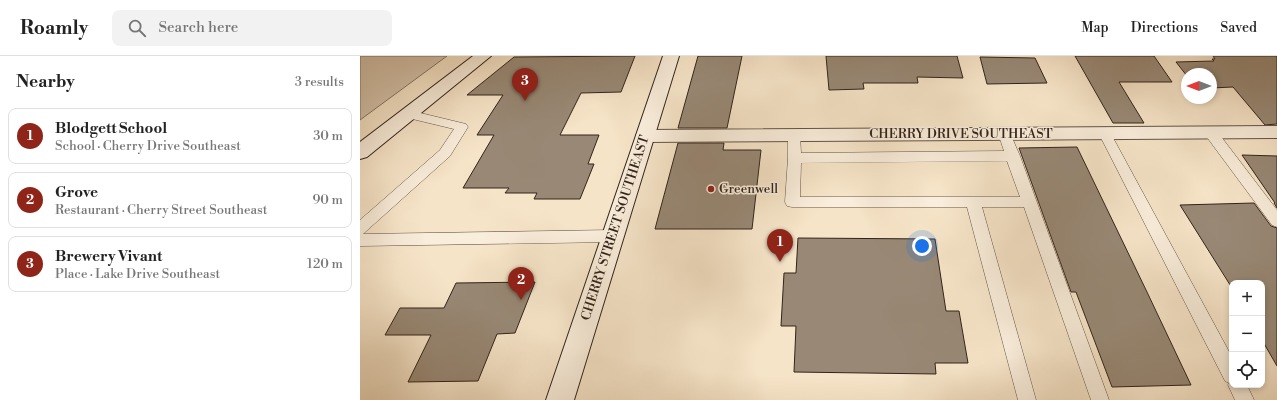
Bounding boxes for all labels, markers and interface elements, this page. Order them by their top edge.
search box [112,10,392,46]
text: Roamly [20,16,88,40]
icon: search [126,17,148,39]
text: Search here [158,18,238,37]
text: Map [1081,19,1109,37]
text: Directions [1131,19,1198,37]
text: Saved [1220,19,1257,37]
pin: 3 [512,68,538,101]
north arrow [1181,68,1217,104]
text: Nearby [16,71,75,93]
text: 3 results [295,74,344,90]
text: Blodgett School [55,119,167,138]
street label: CHERRY DRIVE SOUTHEAST [869,126,1053,142]
text: 1 [27,128,33,144]
text: 30 m [313,128,343,144]
street label: CHERRY STREET SOUTHEAST [577,133,653,323]
text: School · Cherry Drive Southeast [55,138,241,154]
place label: Greenwell [719,181,778,197]
text: Grove [55,183,98,202]
marker: Greenwell [706,184,716,194]
text: 2 [26,192,34,208]
text: 90 m [312,192,343,208]
text: Restaurant · Cherry Street Southeast [55,202,267,218]
pin: 1 [767,229,793,262]
your location [912,236,932,256]
text: Brewery Vivant [55,247,162,266]
text: 3 [26,256,34,272]
text: 120 m [307,256,343,272]
text: Place · Lake Drive Southeast [55,266,220,282]
pin: 2 [508,267,534,300]
map controls [1229,280,1265,388]
button: + [1229,280,1265,316]
button: − [1229,316,1265,352]
button: locate [1229,352,1265,388]

